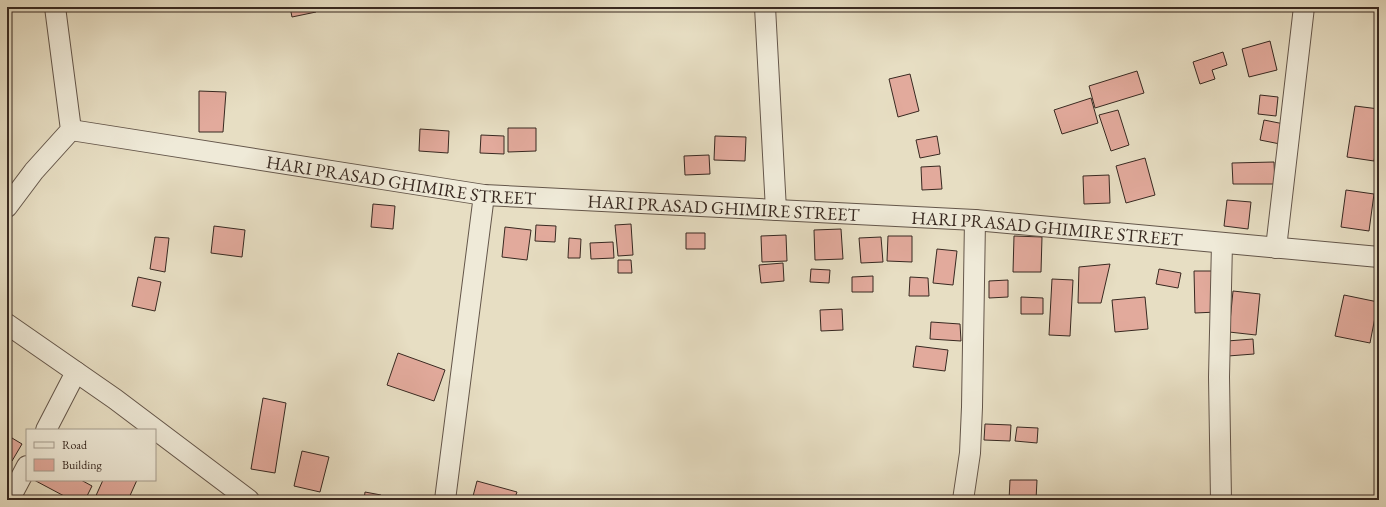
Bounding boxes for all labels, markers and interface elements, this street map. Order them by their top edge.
street label: HARI PRASAD GHIMIRE STREET [265,149,537,209]
street label: HARI PRASAD GHIMIRE STREET [587,189,861,226]
street label: HARI PRASAD GHIMIRE STREET [911,205,1184,251]
legend [26,429,156,481]
text: Road [62,437,88,453]
text: Building [62,457,103,473]

